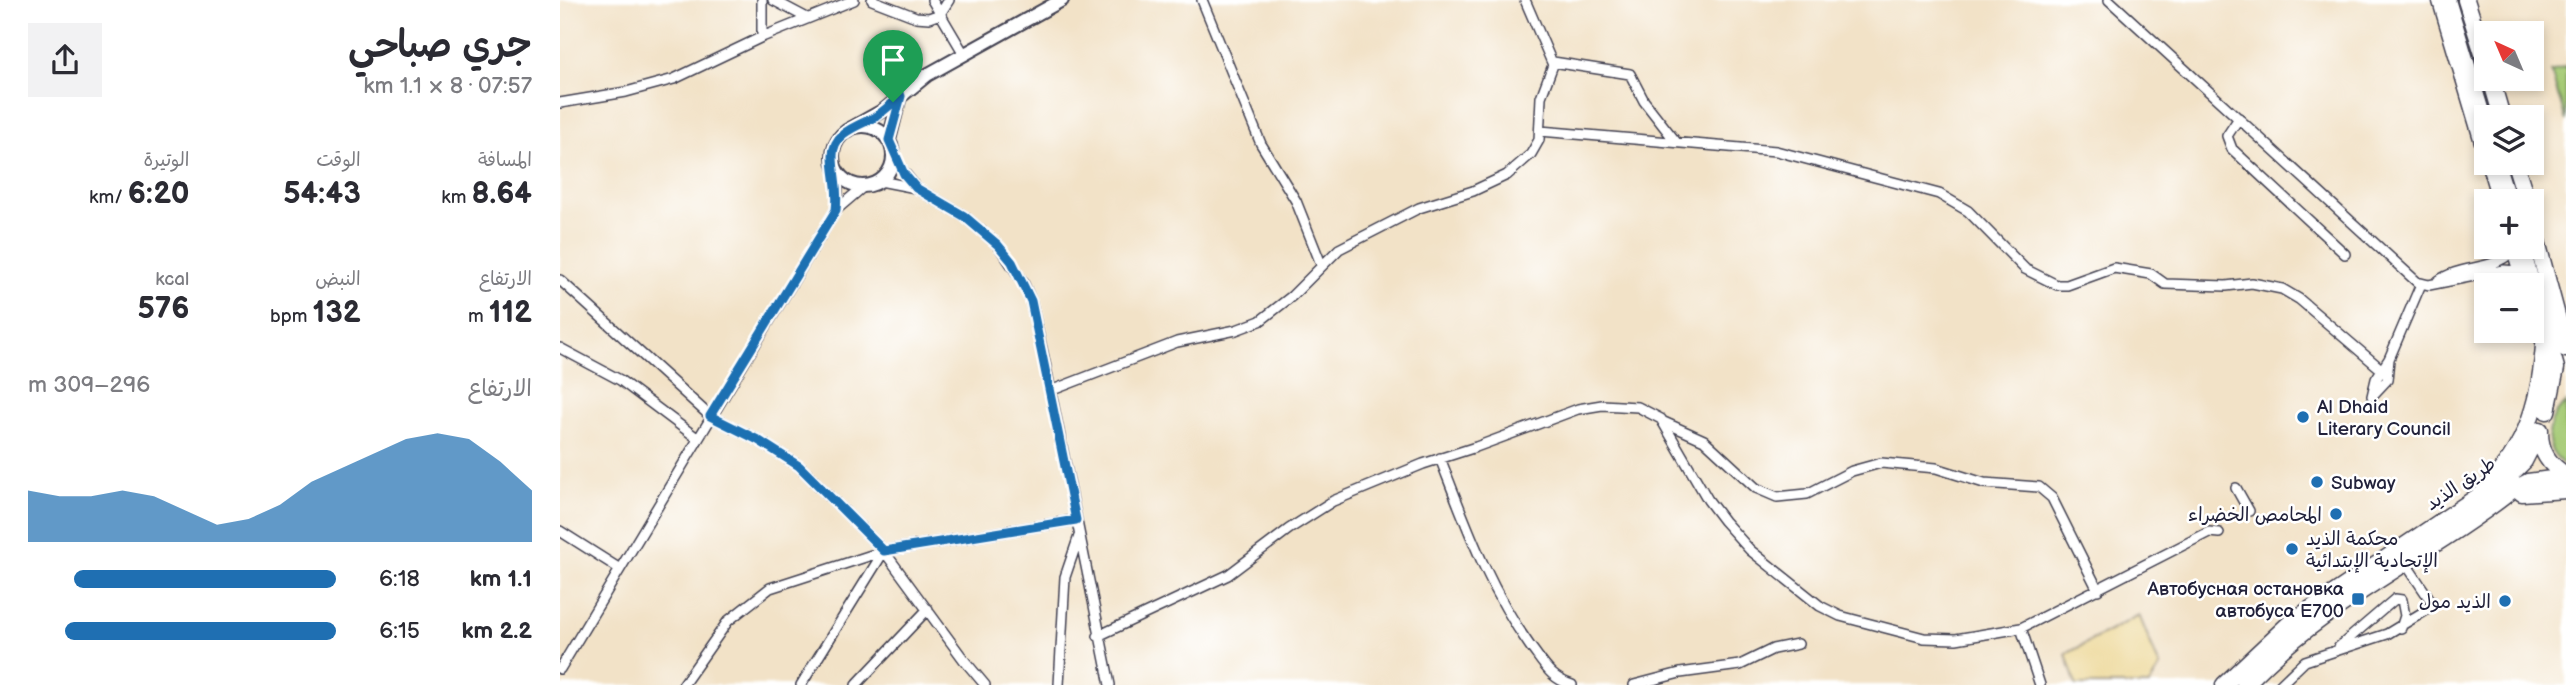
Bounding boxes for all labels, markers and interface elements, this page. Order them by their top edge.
north arrow [2474,21,2544,91]
map controls [2474,21,2544,343]
button: share [28,23,102,97]
text: جري صباحي [348,23,532,68]
pin [863,30,923,102]
icon: arrive [874,41,912,79]
text: 07:57 · 8 × 1.1 km [363,72,532,100]
button: layers [2474,105,2544,175]
text: الوتيرة [143,149,189,172]
text: الوقت [316,149,361,172]
text: المسافة [478,149,532,172]
text: 6:20 [128,176,189,212]
text: 54:43 [283,176,361,212]
text: 8.64 [472,176,532,212]
text: /km [89,186,128,209]
text: km [441,186,472,209]
button: + [2474,189,2544,259]
text: kcal [155,268,189,291]
text: النبض [315,268,361,291]
text: الارتفاع [479,268,532,291]
button: − [2474,273,2544,343]
text: 576 [138,291,189,327]
text: 132 [313,295,361,331]
text: 112 [489,295,532,331]
text: bpm [270,305,313,328]
text: m [468,305,489,328]
text: 296–309 m [28,371,150,399]
text: الارتفاع [468,375,532,403]
place label: Al Dhaid Literary Council [2317,396,2451,441]
marker: Al Dhaid Literary Council [2295,409,2311,425]
street label: طريق الذيد [2421,452,2500,516]
place label: Subway [2331,472,2396,495]
marker: Subway [2309,474,2325,490]
place label: المحامص الخضراء [2188,504,2322,527]
marker: المحامص الخضراء [2328,506,2344,522]
place label: محكمة الذيد الإتحادية الإبتدائية [2306,528,2438,573]
marker: محكمة الذيد الإتحادية الإبتدائية [2284,541,2300,557]
text: 6:18 [379,565,420,593]
text: 1.1 km [470,565,532,593]
place label: Автобусная остановка автобуса Е700 [2146,578,2344,623]
marker: Автобусная остановка автобуса Е700 [2350,591,2366,607]
place label: الذيد مول [2419,591,2491,614]
marker: الذيد مول [2497,593,2513,609]
text: 6:15 [379,617,420,645]
text: 2.2 km [461,617,532,645]

